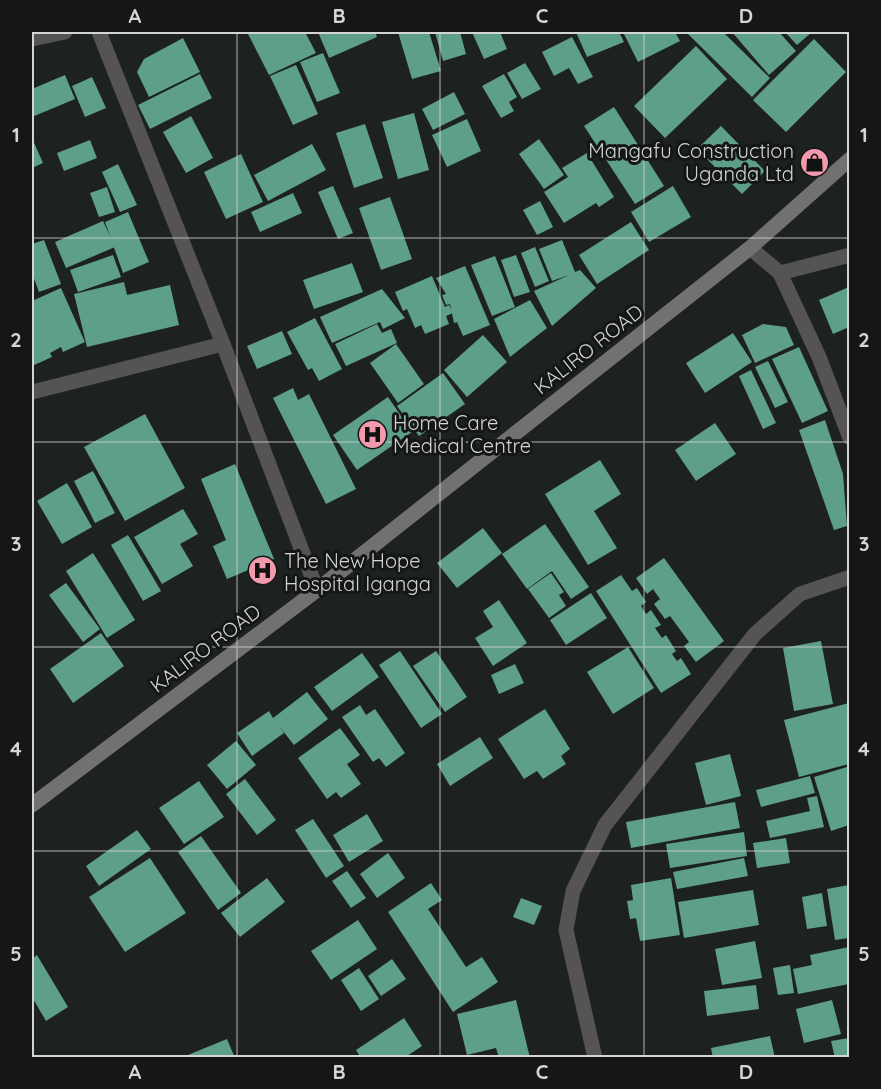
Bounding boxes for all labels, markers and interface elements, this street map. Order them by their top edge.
text: A [129,3,142,28]
text: B [332,3,346,28]
text: C [536,3,549,28]
text: D [739,3,753,28]
text: 1 [12,122,20,147]
text: 1 [860,122,868,147]
place label: Mangafu Construction Uganda Ltd [588,138,794,186]
shop icon: Mangafu Construction Uganda Ltd [799,146,831,178]
street label: KALIRO ROAD [528,299,648,399]
text: 2 [10,327,22,352]
text: 2 [858,327,870,352]
place label: Home Care Medical Centre [393,410,531,458]
hospital icon: Home Care Medical Centre [356,418,388,450]
text: 3 [11,531,21,556]
text: 3 [859,531,869,556]
place label: The New Hope Hospital Iganga [284,548,431,596]
hospital icon: The New Hope Hospital Iganga [247,555,279,587]
street label: KALIRO ROAD [145,598,265,698]
text: 4 [10,736,22,761]
text: 4 [858,736,870,761]
text: 5 [10,941,22,966]
text: 5 [858,941,870,966]
text: A [129,1059,142,1084]
text: B [332,1059,346,1084]
text: C [536,1059,549,1084]
text: D [739,1059,753,1084]

